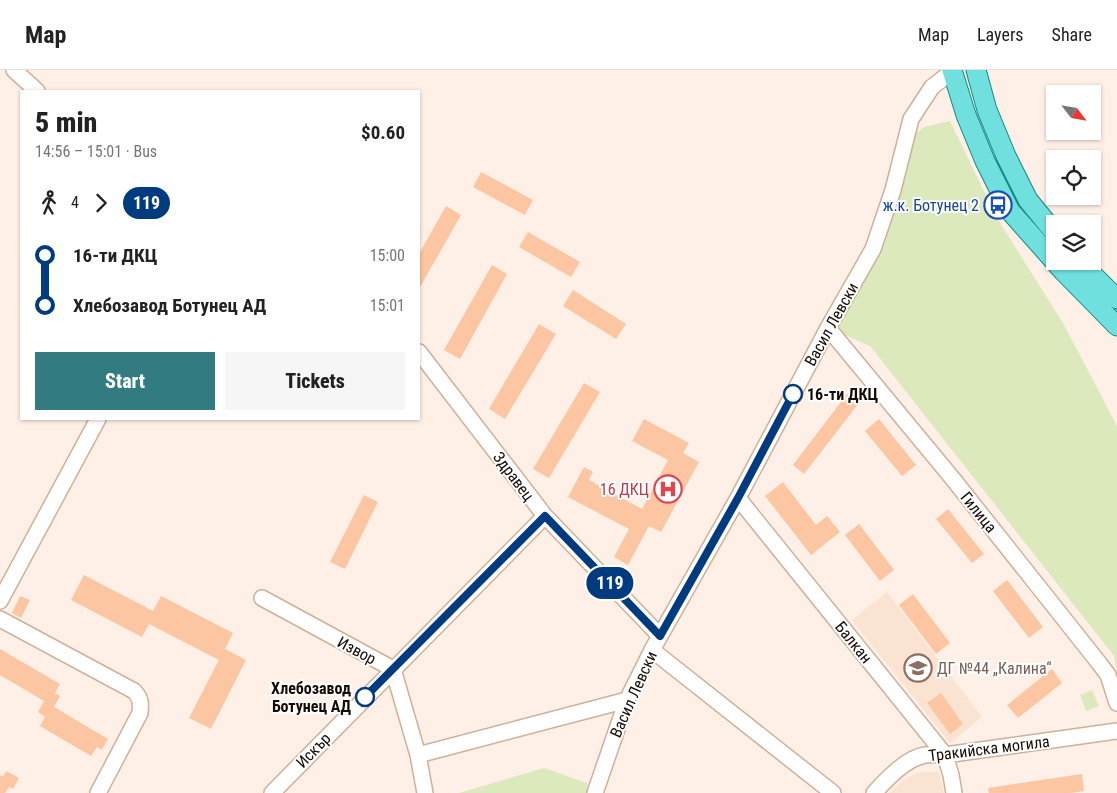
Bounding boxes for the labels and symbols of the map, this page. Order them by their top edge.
north arrow [1046,85,1101,140]
bus stop icon: ж.к. Ботунец 2 [983,190,1013,220]
place label: ж.к. Ботунец 2 [883,196,979,215]
street label: Васил Левски [801,279,862,369]
marker: 16-ти ДКЦ [783,384,803,404]
place label: 16-ти ДКЦ [807,385,878,404]
street label: Здравец [489,448,538,505]
hospital icon: 16 ДКЦ [653,474,683,504]
place label: 16 ДКЦ [600,480,649,499]
street label: Гилица [957,488,1001,536]
line badge: 119 [581,567,639,599]
street label: Балкан [831,618,876,667]
street label: Извор [334,632,379,669]
street label: Васил Левски [606,648,661,740]
school or university icon: ДГ №44 „Калина“ [903,653,933,683]
place label: ДГ №44 „Калина“ [937,659,1052,678]
place label: Хлебозавод Ботунец АД [271,679,352,716]
marker: Хлебозавод Ботунец АД [355,687,375,707]
street label: Искър [292,729,335,772]
street label: Тракийска могила [927,732,1051,765]

